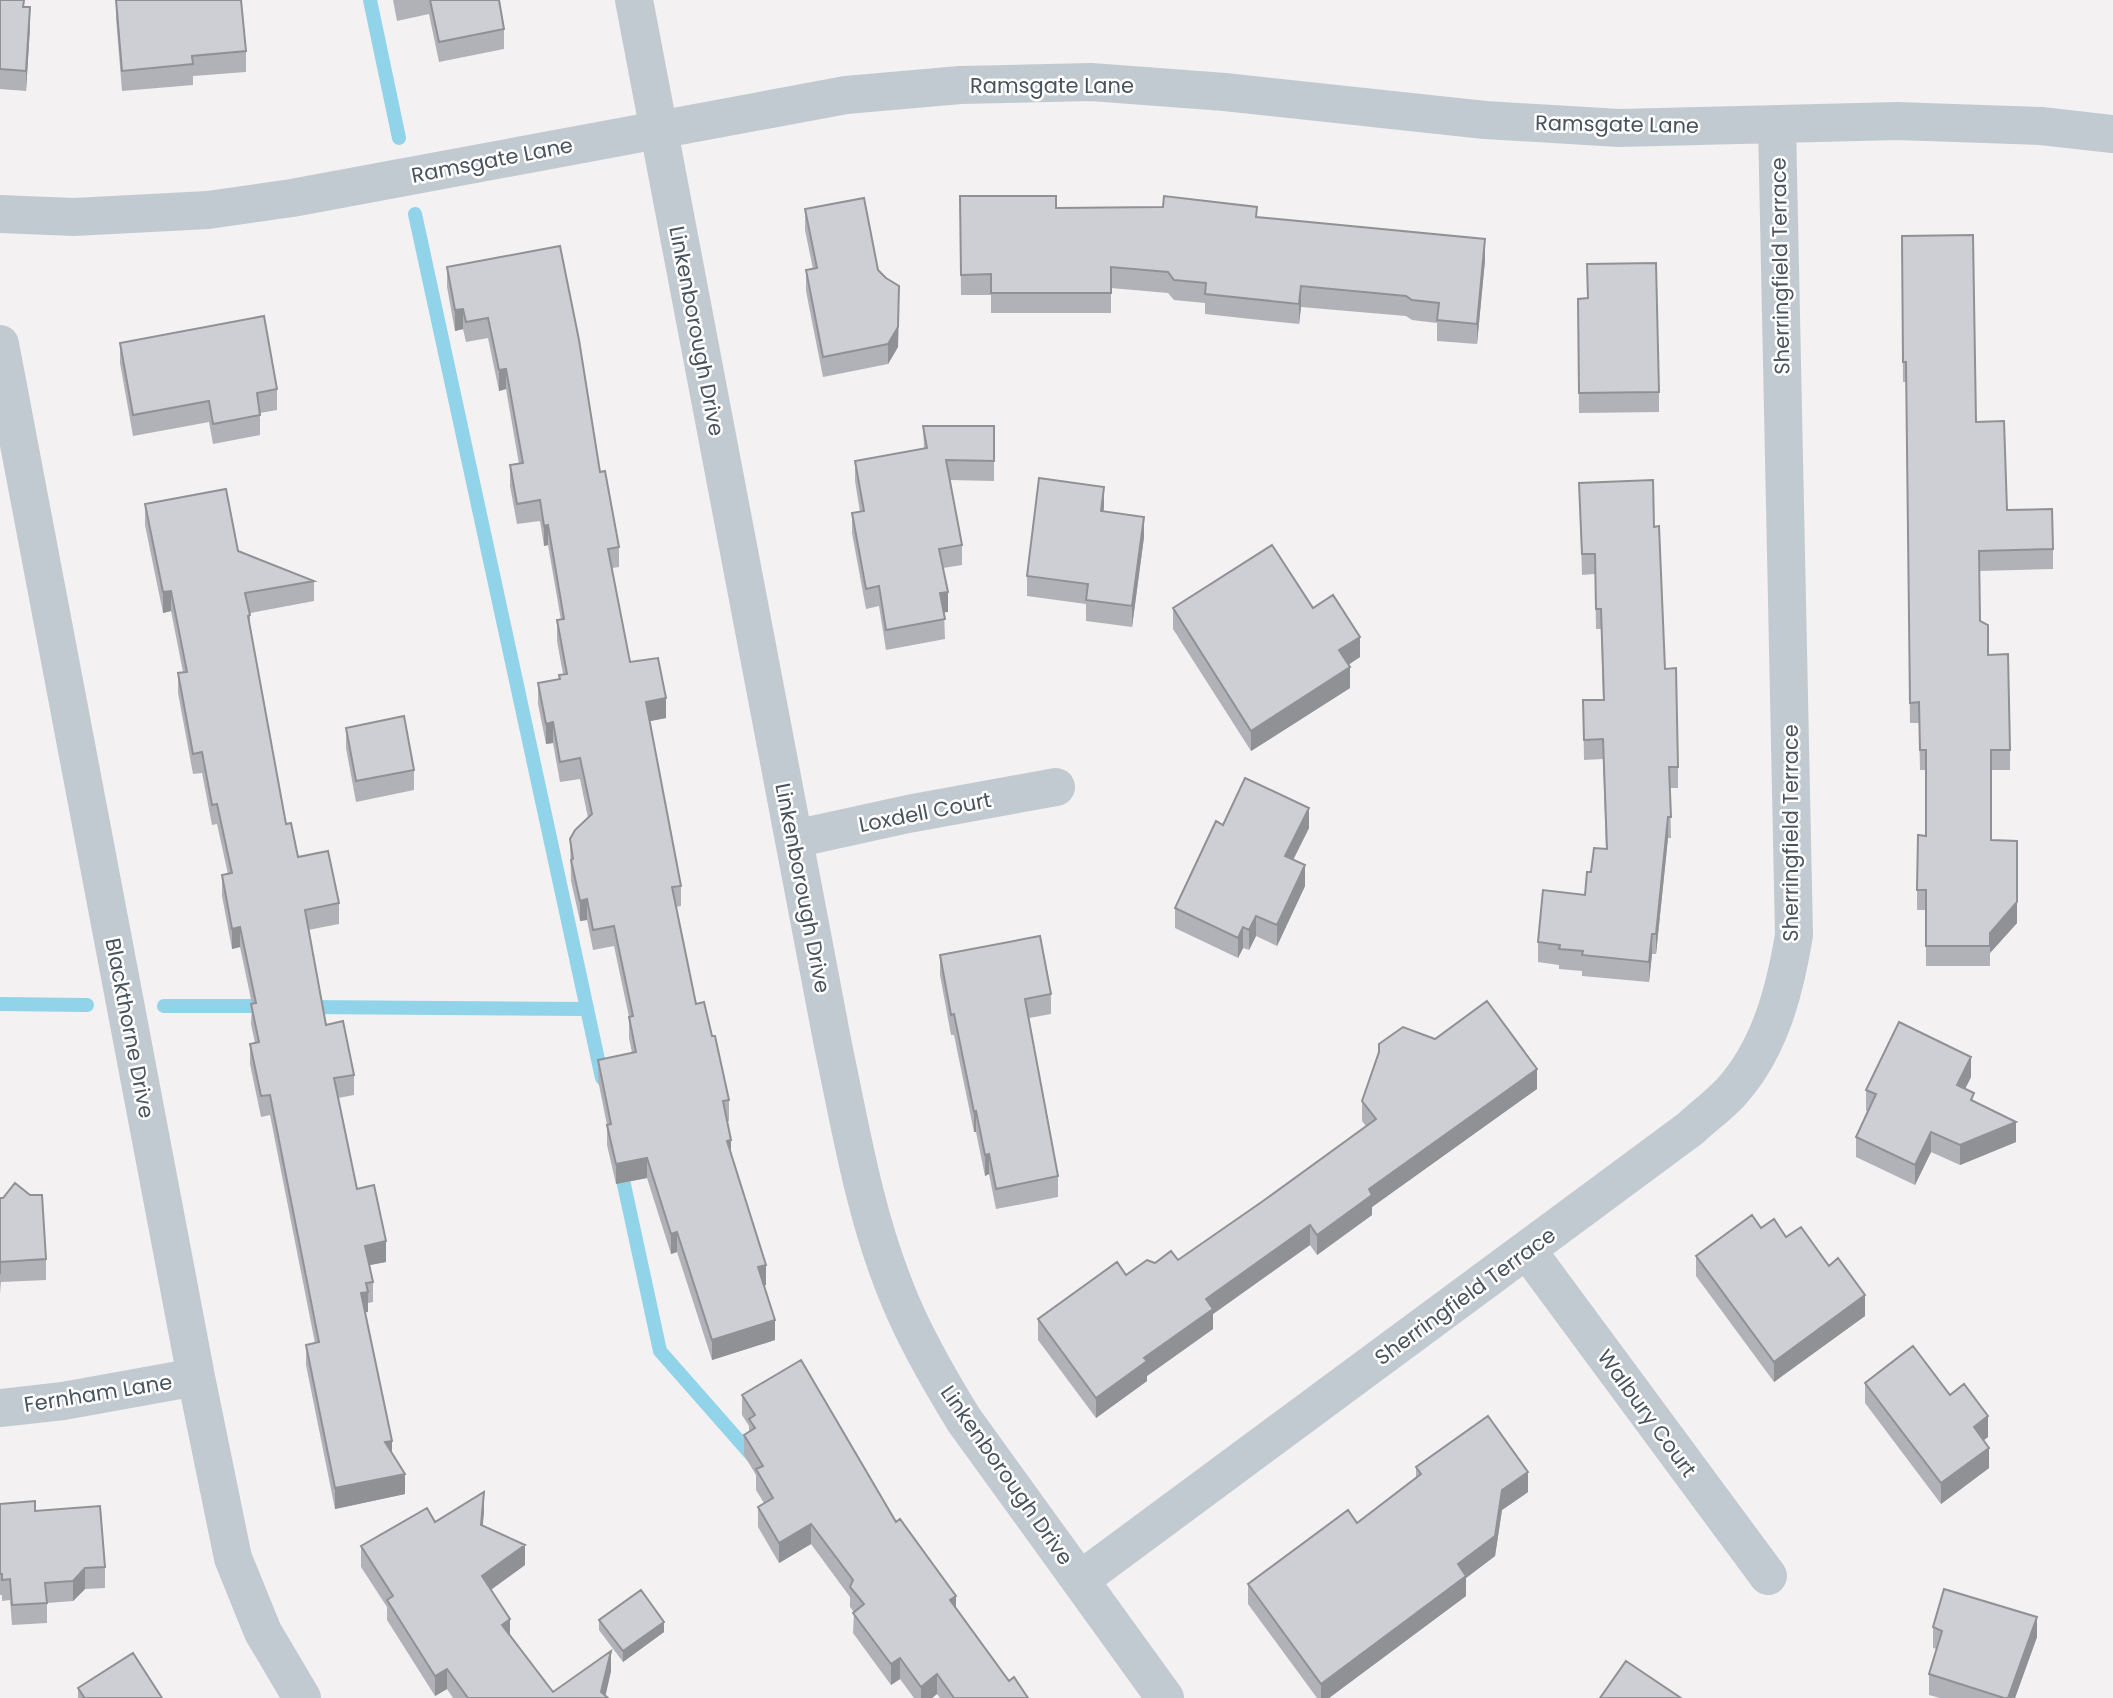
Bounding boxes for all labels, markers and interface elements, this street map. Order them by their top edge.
street label: Ramsgate Lane [970,71,1134,100]
street label: Ramsgate Lane [1535,108,1699,140]
street label: Ramsgate Lane [409,130,575,190]
street label: Sherringfield Terrace [1764,157,1796,375]
street label: Linkenborough Drive [662,224,732,438]
street label: Sherringfield Terrace [1776,724,1805,942]
street label: Linkenborough Drive [768,781,838,995]
street label: Loxdell Court [856,785,994,839]
street label: Blackthorne Drive [98,935,162,1121]
street label: Sherringfield Terrace [1369,1220,1561,1372]
street label: Walbury Court [1591,1343,1703,1483]
street label: Fernham Lane [22,1367,174,1419]
street label: Linkenborough Drive [934,1379,1080,1571]

